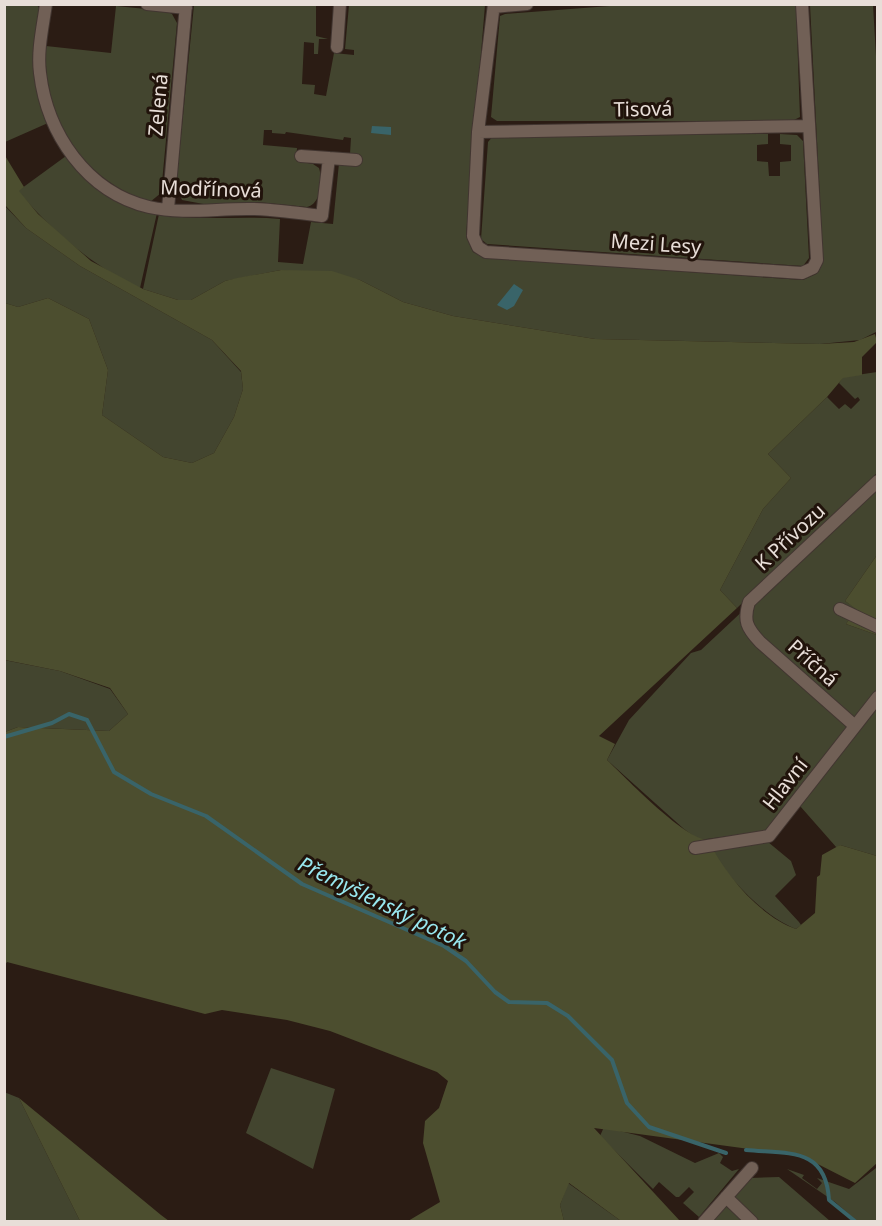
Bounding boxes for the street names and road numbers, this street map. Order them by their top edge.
street label: Zelená [141,73,174,137]
street label: Tisová [613,94,673,123]
street label: Modřínová [160,173,262,204]
street label: Mezi Lesy [610,227,703,260]
street label: K Přívozu [749,497,831,576]
street label: Příčná [782,633,844,692]
street label: Hlavní [756,752,814,815]

